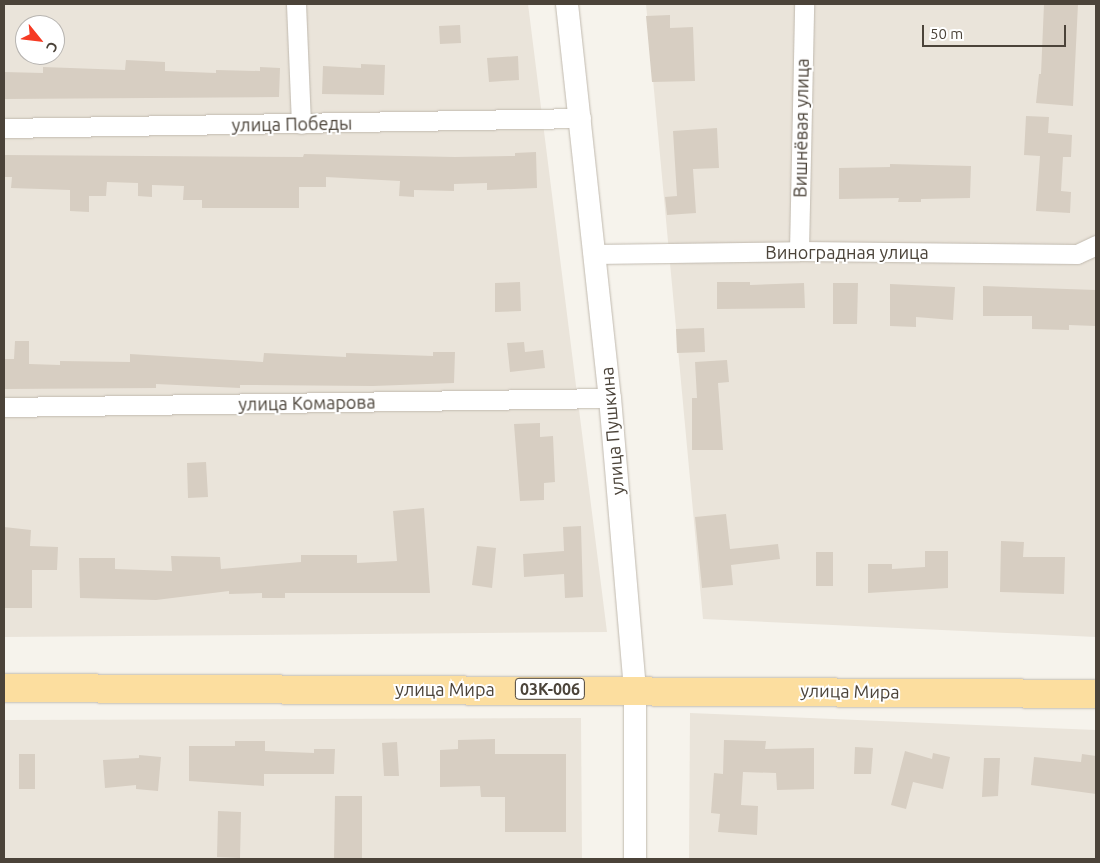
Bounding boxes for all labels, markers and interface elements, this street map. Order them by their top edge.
north arrow [15,15,65,65]
scale bar [925,15,1069,47]
text: 50 m [930,25,963,42]
text: С [43,39,61,55]
street label: Вишнёвая улица [789,58,813,198]
street label: улица Победы [231,112,353,136]
street label: Виноградная улица [765,241,929,263]
street label: улица Пушкина [596,366,628,496]
street label: улица Комарова [238,391,376,415]
road number: 03К-006 [514,676,586,702]
street label: улица Мира [395,678,495,700]
street label: улица Мира [800,679,900,703]

